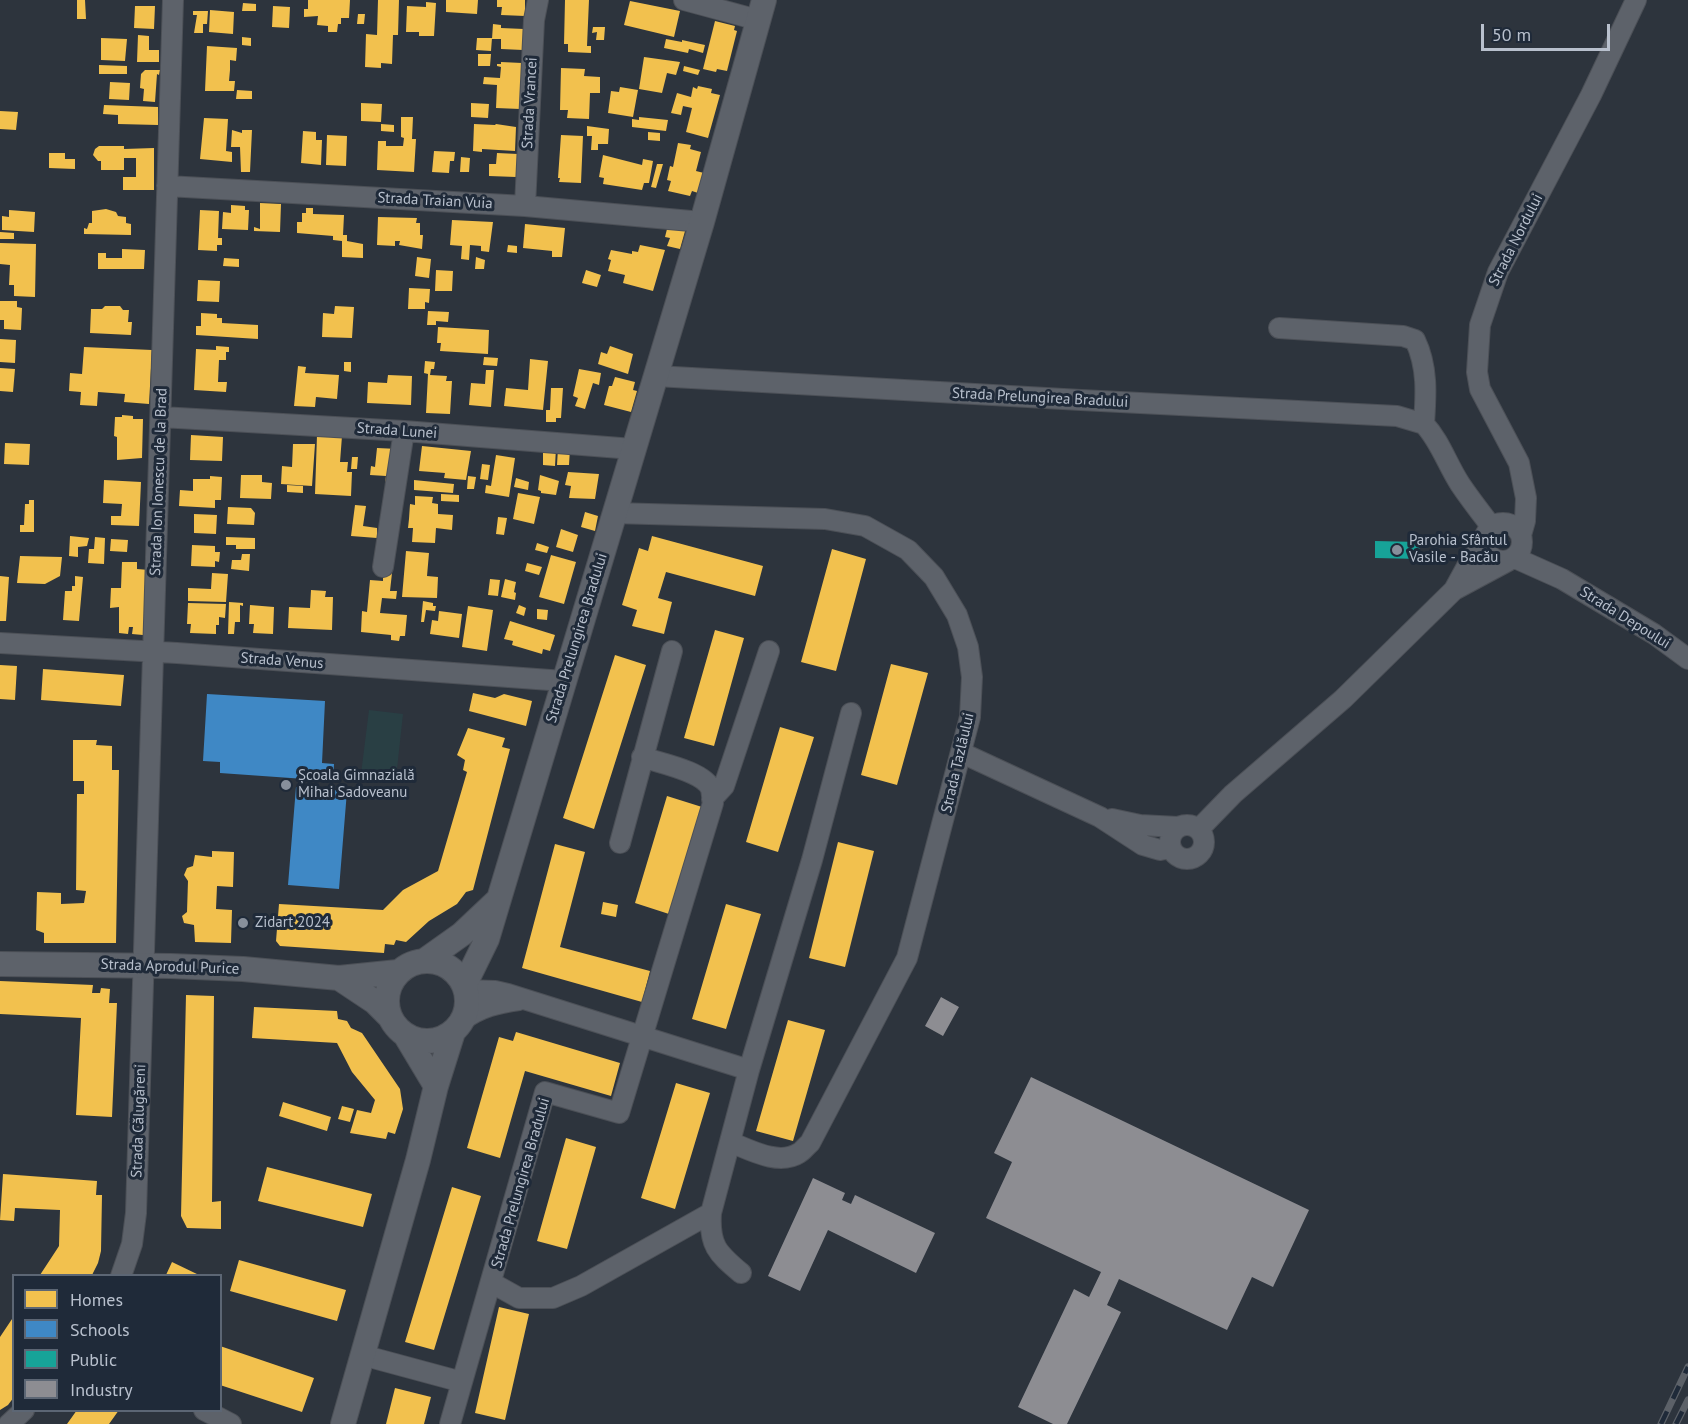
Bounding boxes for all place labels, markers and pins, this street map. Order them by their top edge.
place label: Parohia Sfântul Vasile - Bacău [1409,532,1507,567]
marker: Parohia Sfântul Vasile - Bacău [1390,543,1404,557]
place label: Școala Gimnazială Mihai Sadoveanu [298,767,415,802]
marker: Școala Gimnazială Mihai Sadoveanu [279,778,293,792]
place label: Zidart 2024 [255,914,330,932]
marker: Zidart 2024 [236,916,250,930]

